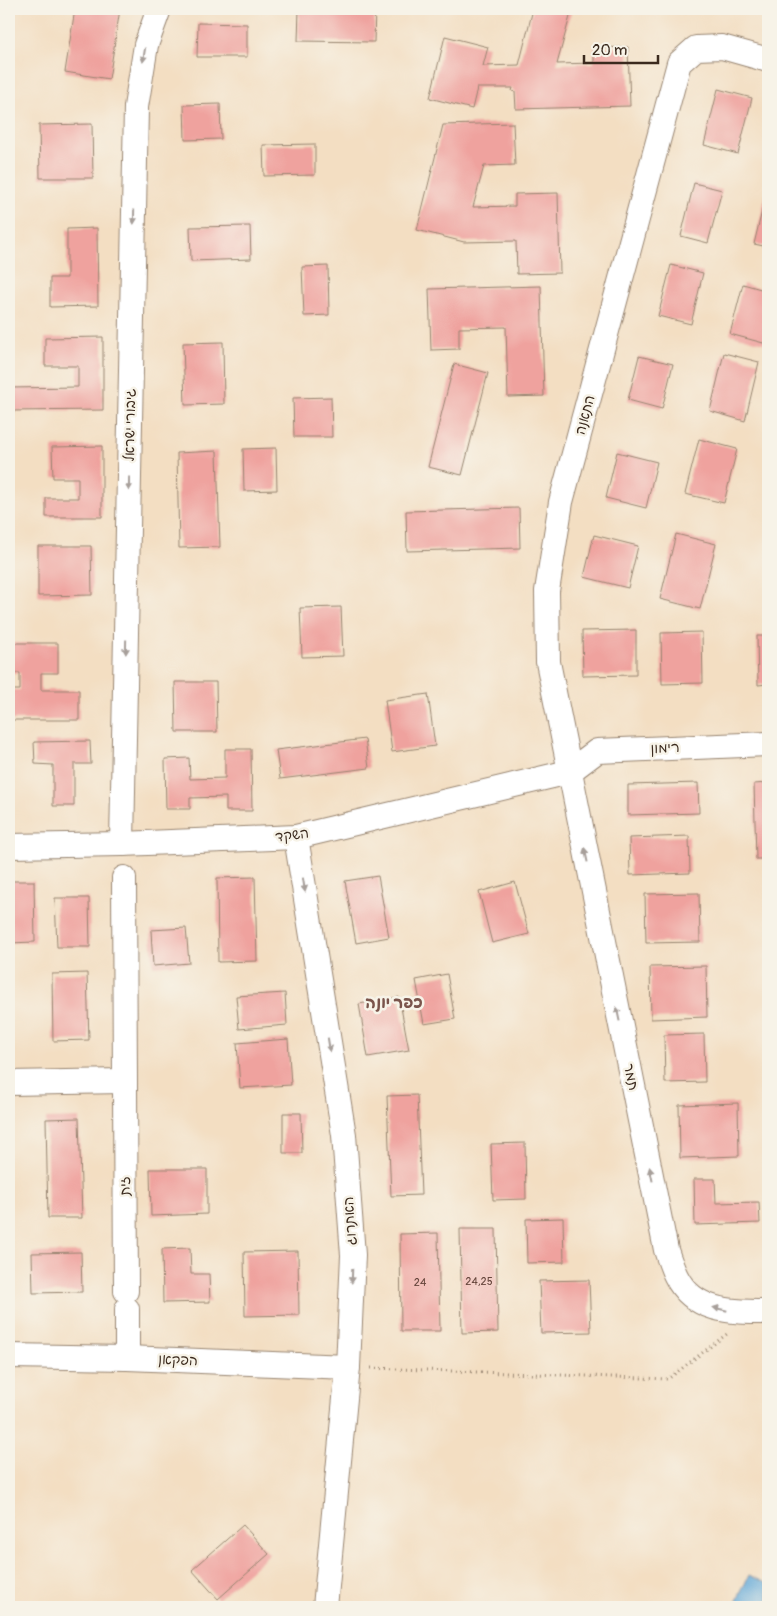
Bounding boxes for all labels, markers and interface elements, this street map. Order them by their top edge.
scale bar [584,32,658,64]
text: 20 m [592,41,627,60]
one-way arrow [140,47,148,63]
one-way arrow [129,209,137,225]
street label: גיבורי ישראל [121,388,139,462]
street label: התאנה [572,393,598,437]
one-way arrow [124,477,132,493]
one-way arrow [121,639,129,655]
street label: רימון [650,739,680,757]
street label: השקד [274,825,310,845]
one-way arrow [582,848,590,863]
one-way arrow [300,877,308,893]
district label: כפר יונה [365,993,423,1013]
one-way arrow [614,1006,622,1022]
one-way arrow [326,1038,334,1054]
street label: תמר [620,1062,642,1092]
one-way arrow [646,1165,654,1181]
street label: זית [116,1176,134,1197]
street label: האתרוג [340,1196,360,1246]
one-way arrow [347,1269,355,1285]
house number: 24,25 [465,1275,493,1288]
house number: 24 [414,1276,427,1289]
one-way arrow [712,1305,727,1313]
street label: הפקאן [158,1351,198,1369]

